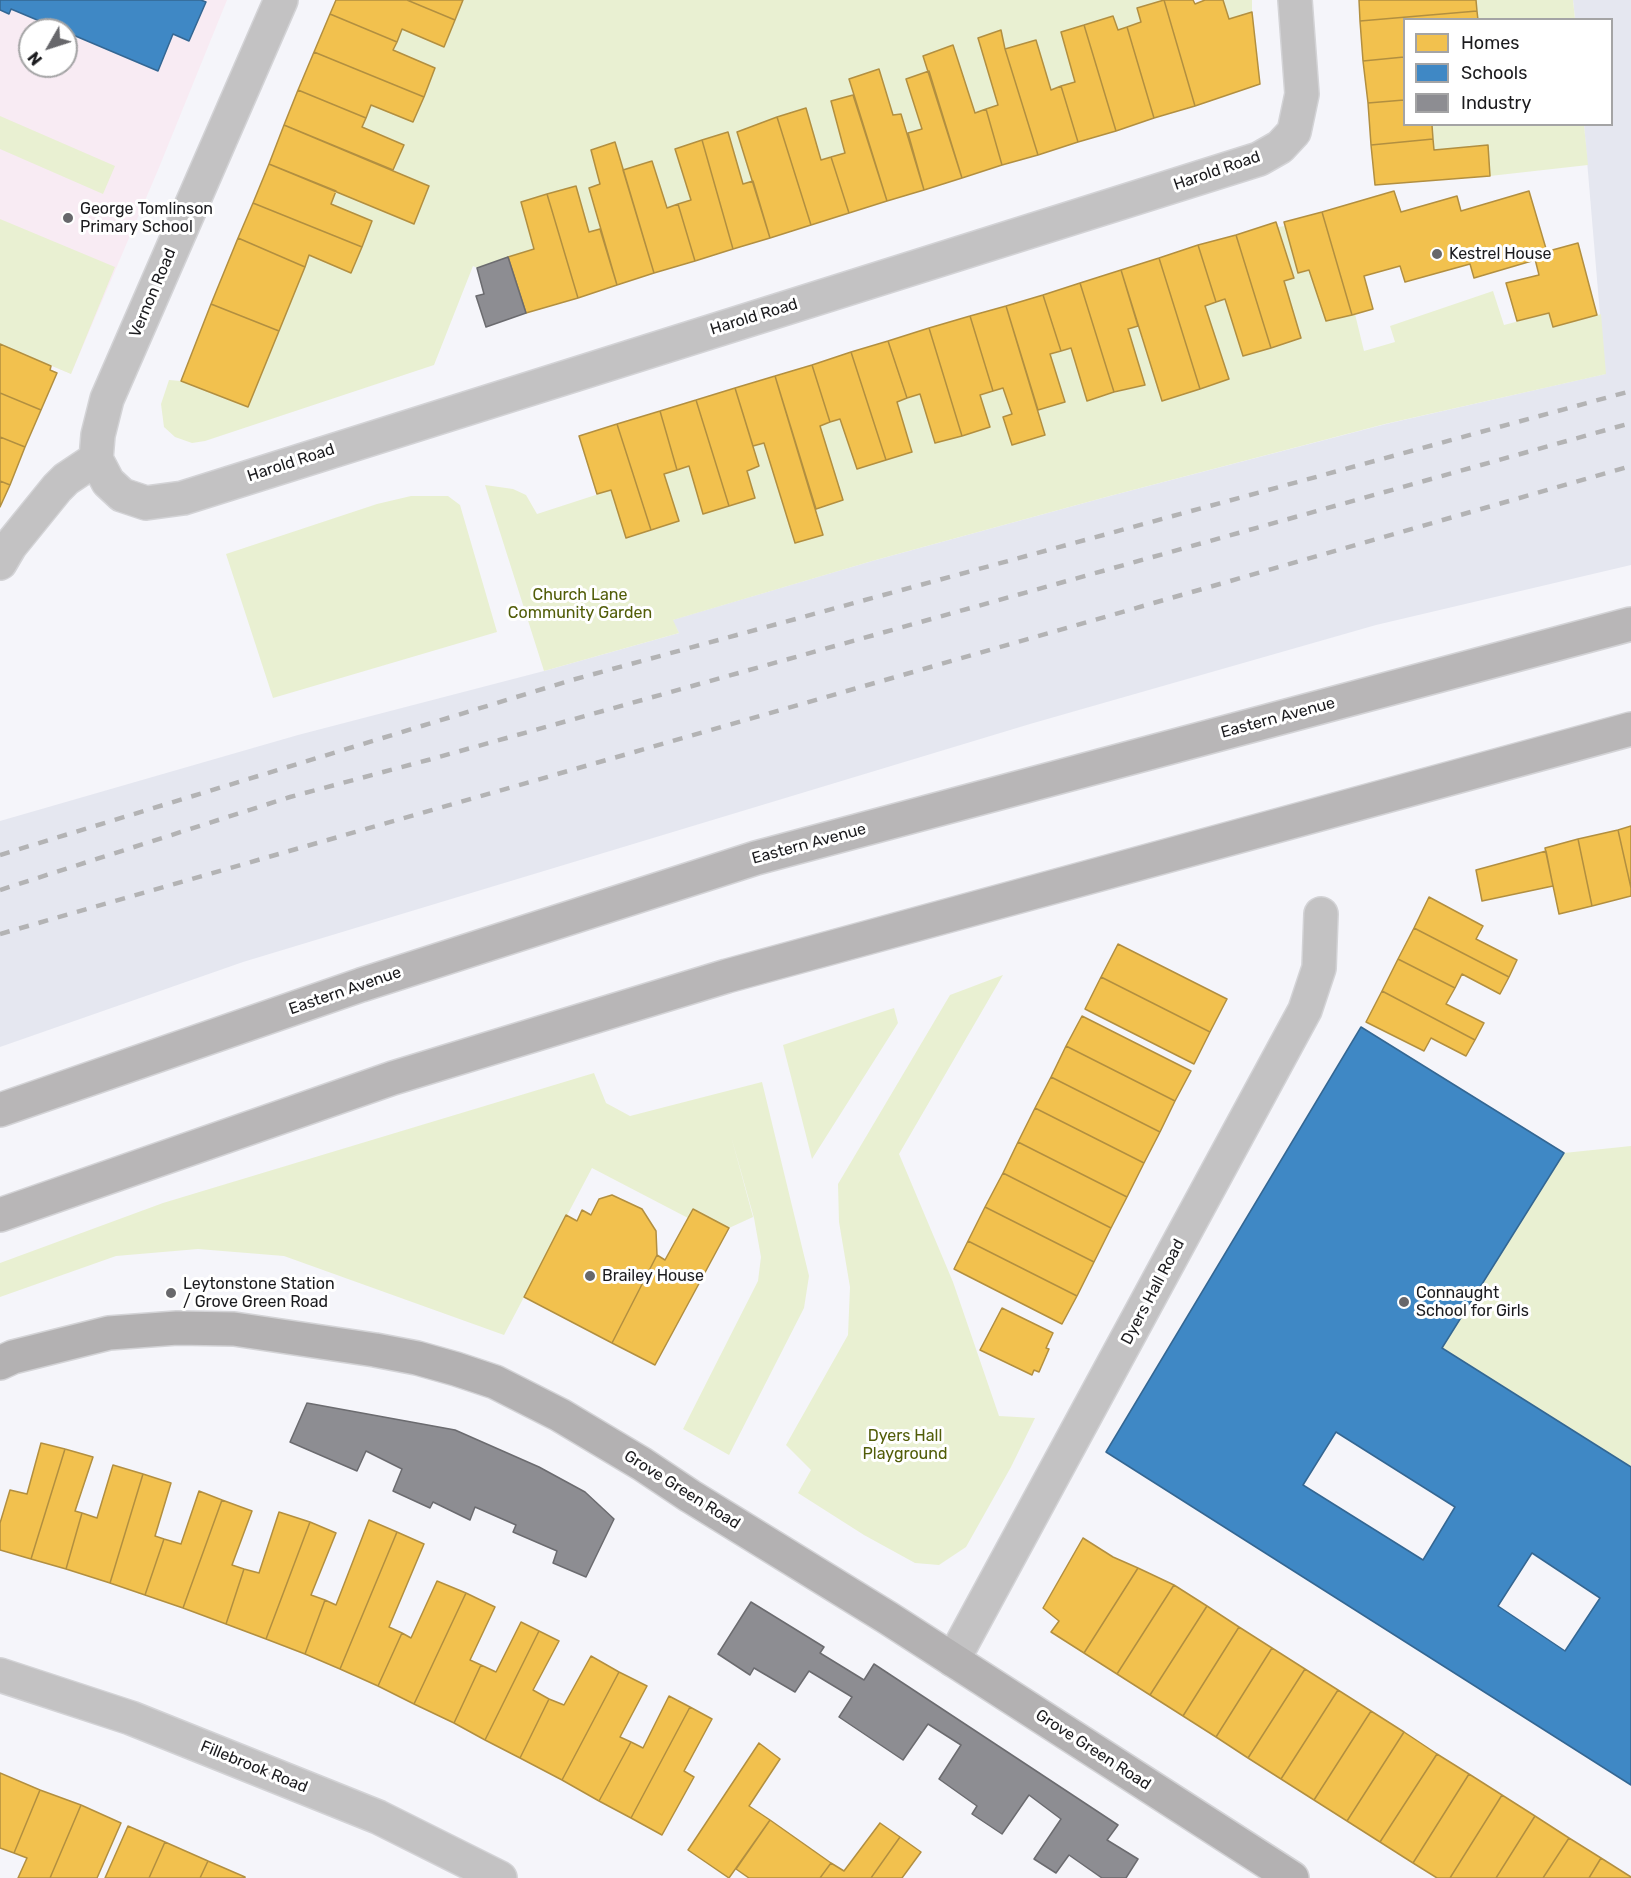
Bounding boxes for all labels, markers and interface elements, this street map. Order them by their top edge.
north arrow [18,18,78,78]
legend [1403,18,1613,126]
text: Homes [1461,32,1519,54]
text: N [24,48,46,69]
text: Schools [1461,62,1527,84]
text: Industry [1461,92,1531,114]
street label: Harold Road [1171,147,1263,195]
place label: George Tomlinson Primary School [80,199,213,237]
marker: George Tomlinson Primary School [61,211,75,225]
place label: Kestrel House [1449,244,1552,264]
street label: Vernon Road [126,245,180,341]
marker: Kestrel House [1430,247,1444,261]
street label: Harold Road [708,295,800,339]
street label: Harold Road [245,440,337,486]
park label: Church Lane Community Garden [508,585,652,623]
street label: Eastern Avenue [1219,694,1337,742]
street label: Eastern Avenue [750,820,868,868]
street label: Eastern Avenue [286,963,404,1019]
street label: Dyers Hall Road [1117,1236,1189,1348]
place label: Brailey House [602,1266,704,1286]
marker: Brailey House [583,1269,597,1283]
place label: Leytonstone Station / Grove Green Road [183,1274,335,1312]
place label: Connaught School for Girls [1416,1283,1529,1321]
marker: Leytonstone Station / Grove Green Road [164,1286,178,1300]
marker: Connaught School for Girls [1397,1295,1411,1309]
park label: Dyers Hall Playground [863,1426,947,1464]
street label: Grove Green Road [620,1447,744,1533]
street label: Grove Green Road [1032,1706,1154,1794]
street label: Fillebrook Road [198,1737,310,1797]

